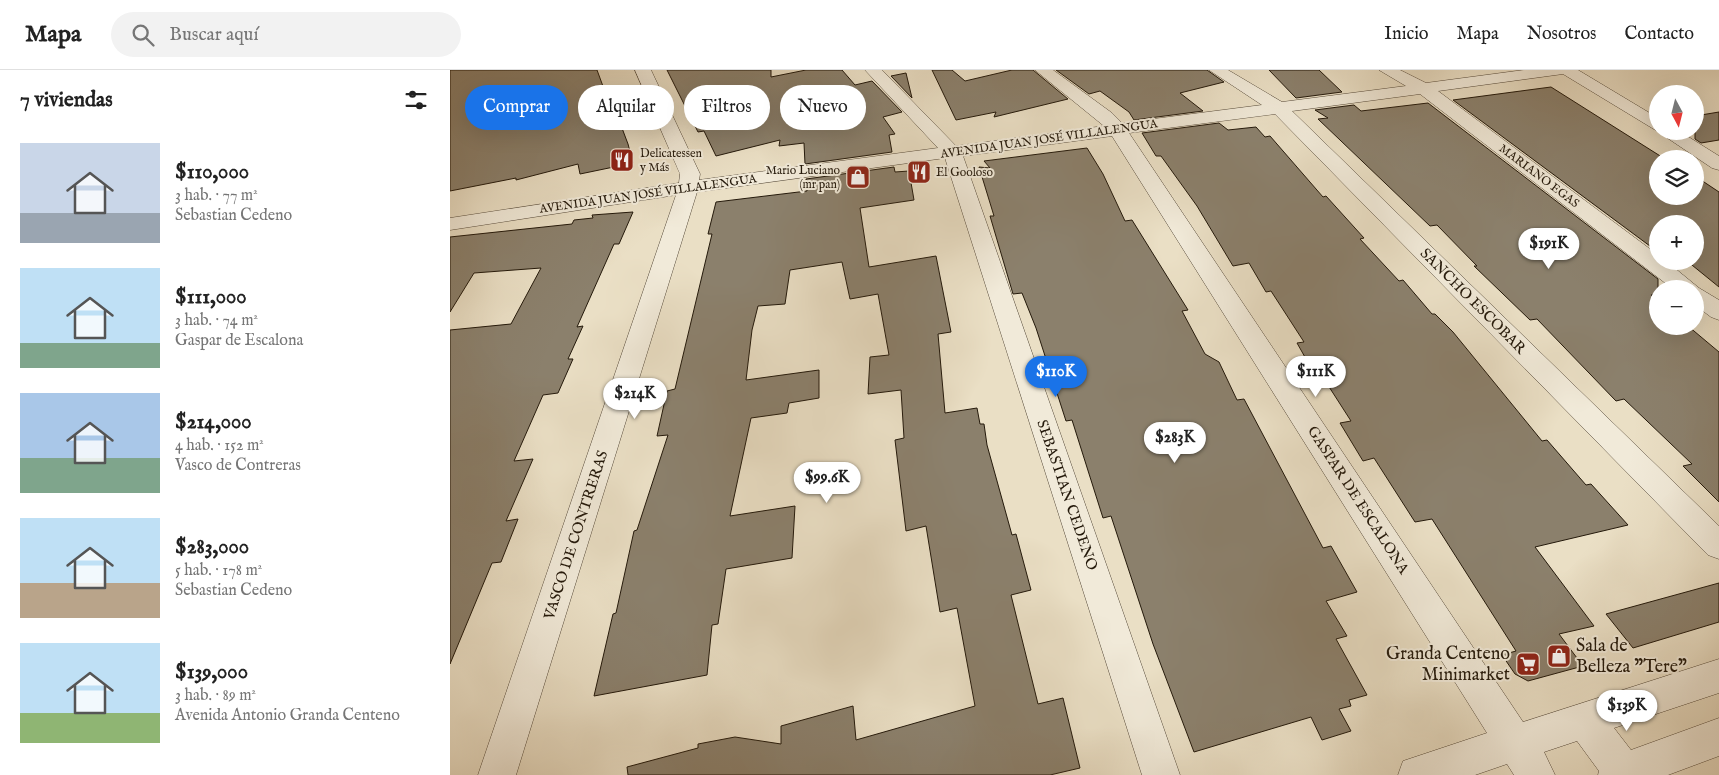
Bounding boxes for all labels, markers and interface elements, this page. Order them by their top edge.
search box [111,12,461,57]
text: Mapa [25,19,81,50]
icon: search [129,21,157,49]
text: Buscar aquí [169,23,258,47]
text: Inicio [1384,23,1429,46]
text: Mapa [1457,23,1499,46]
text: Nosotros [1527,23,1596,46]
text: Contacto [1624,23,1694,46]
chip: Comprar [465,85,568,130]
chip: Alquilar [578,85,674,130]
chip: Filtros [684,85,770,130]
chip: Nuevo [780,85,866,130]
north arrow [1649,85,1704,140]
map controls [1649,85,1704,335]
icon: filters [402,86,430,114]
text: 7 viviendas [20,87,113,114]
street label: AVENIDA JUAN JOSÉ VILLALENGUA [938,115,1160,163]
street label: MARIANO EGAS [1496,141,1582,211]
place label: Delicatessen y Más [639,146,703,175]
restaurant icon: Delicatessen y Más [609,147,635,173]
button: layers [1649,150,1704,205]
text: $110,000 [175,159,249,186]
restaurant icon: El Gooloso [906,159,932,185]
icon: home [60,163,120,223]
place label: Mario Luciano (mr pan) [766,163,841,193]
shop icon: Mario Luciano (mr pan) [845,164,871,190]
place label: El Gooloso [936,165,994,180]
street label: AVENIDA JUAN JOSÉ VILLALENGUA [537,170,759,218]
text: 3 hab. · 77 m² [175,186,258,206]
text: Sebastian Cedeno [175,206,292,226]
button: + [1649,215,1704,270]
pin: $191K [1514,228,1584,270]
text: $191K [1529,234,1569,254]
street label: SANCHO ESCOBAR [1416,244,1530,358]
button: − [1649,280,1704,335]
text: $111,000 [175,284,247,311]
icon: home [60,288,120,348]
text: 3 hab. · 74 m² [175,311,258,331]
text: Gaspar de Escalona [175,331,303,351]
pin: $110K [1021,356,1091,398]
pin: $111K [1281,356,1351,398]
text: $110K [1036,362,1076,382]
text: $111K [1297,362,1335,382]
pin: $214K [600,378,670,420]
text: $214K [614,384,656,404]
text: $214,000 [175,409,252,436]
icon: home [60,413,120,473]
street label: SEBASTIAN CEDENO [1032,417,1102,573]
pin: $283K [1140,422,1210,464]
street label: GASPAR DE ESCALONA [1303,422,1413,578]
text: $283K [1155,428,1195,448]
text: 4 hab. · 152 m² [175,436,264,456]
street label: VASCO DE CONTRERAS [539,448,612,623]
text: Vasco de Contreras [175,456,301,476]
pin: $99.6K [786,462,868,504]
text: $99.6K [805,468,849,488]
text: $283,000 [175,534,249,561]
icon: home [60,538,120,598]
text: 5 hab. · 178 m² [175,561,262,581]
text: Sebastian Cedeno [175,581,292,601]
place label: Sala de Belleza "Tere" [1576,635,1687,679]
place label: Granda Centeno Minimarket [1386,643,1510,687]
shop icon: Sala de Belleza "Tere" [1546,643,1572,669]
supermarket icon: Granda Centeno Minimarket [1515,651,1541,677]
text: $139,000 [175,659,248,686]
icon: home [60,663,120,723]
text: 3 hab. · 89 m² [175,686,256,706]
pin: $139K [1592,690,1662,732]
text: $139K [1607,696,1647,716]
text: Avenida Antonio Granda Centeno [175,706,400,726]

